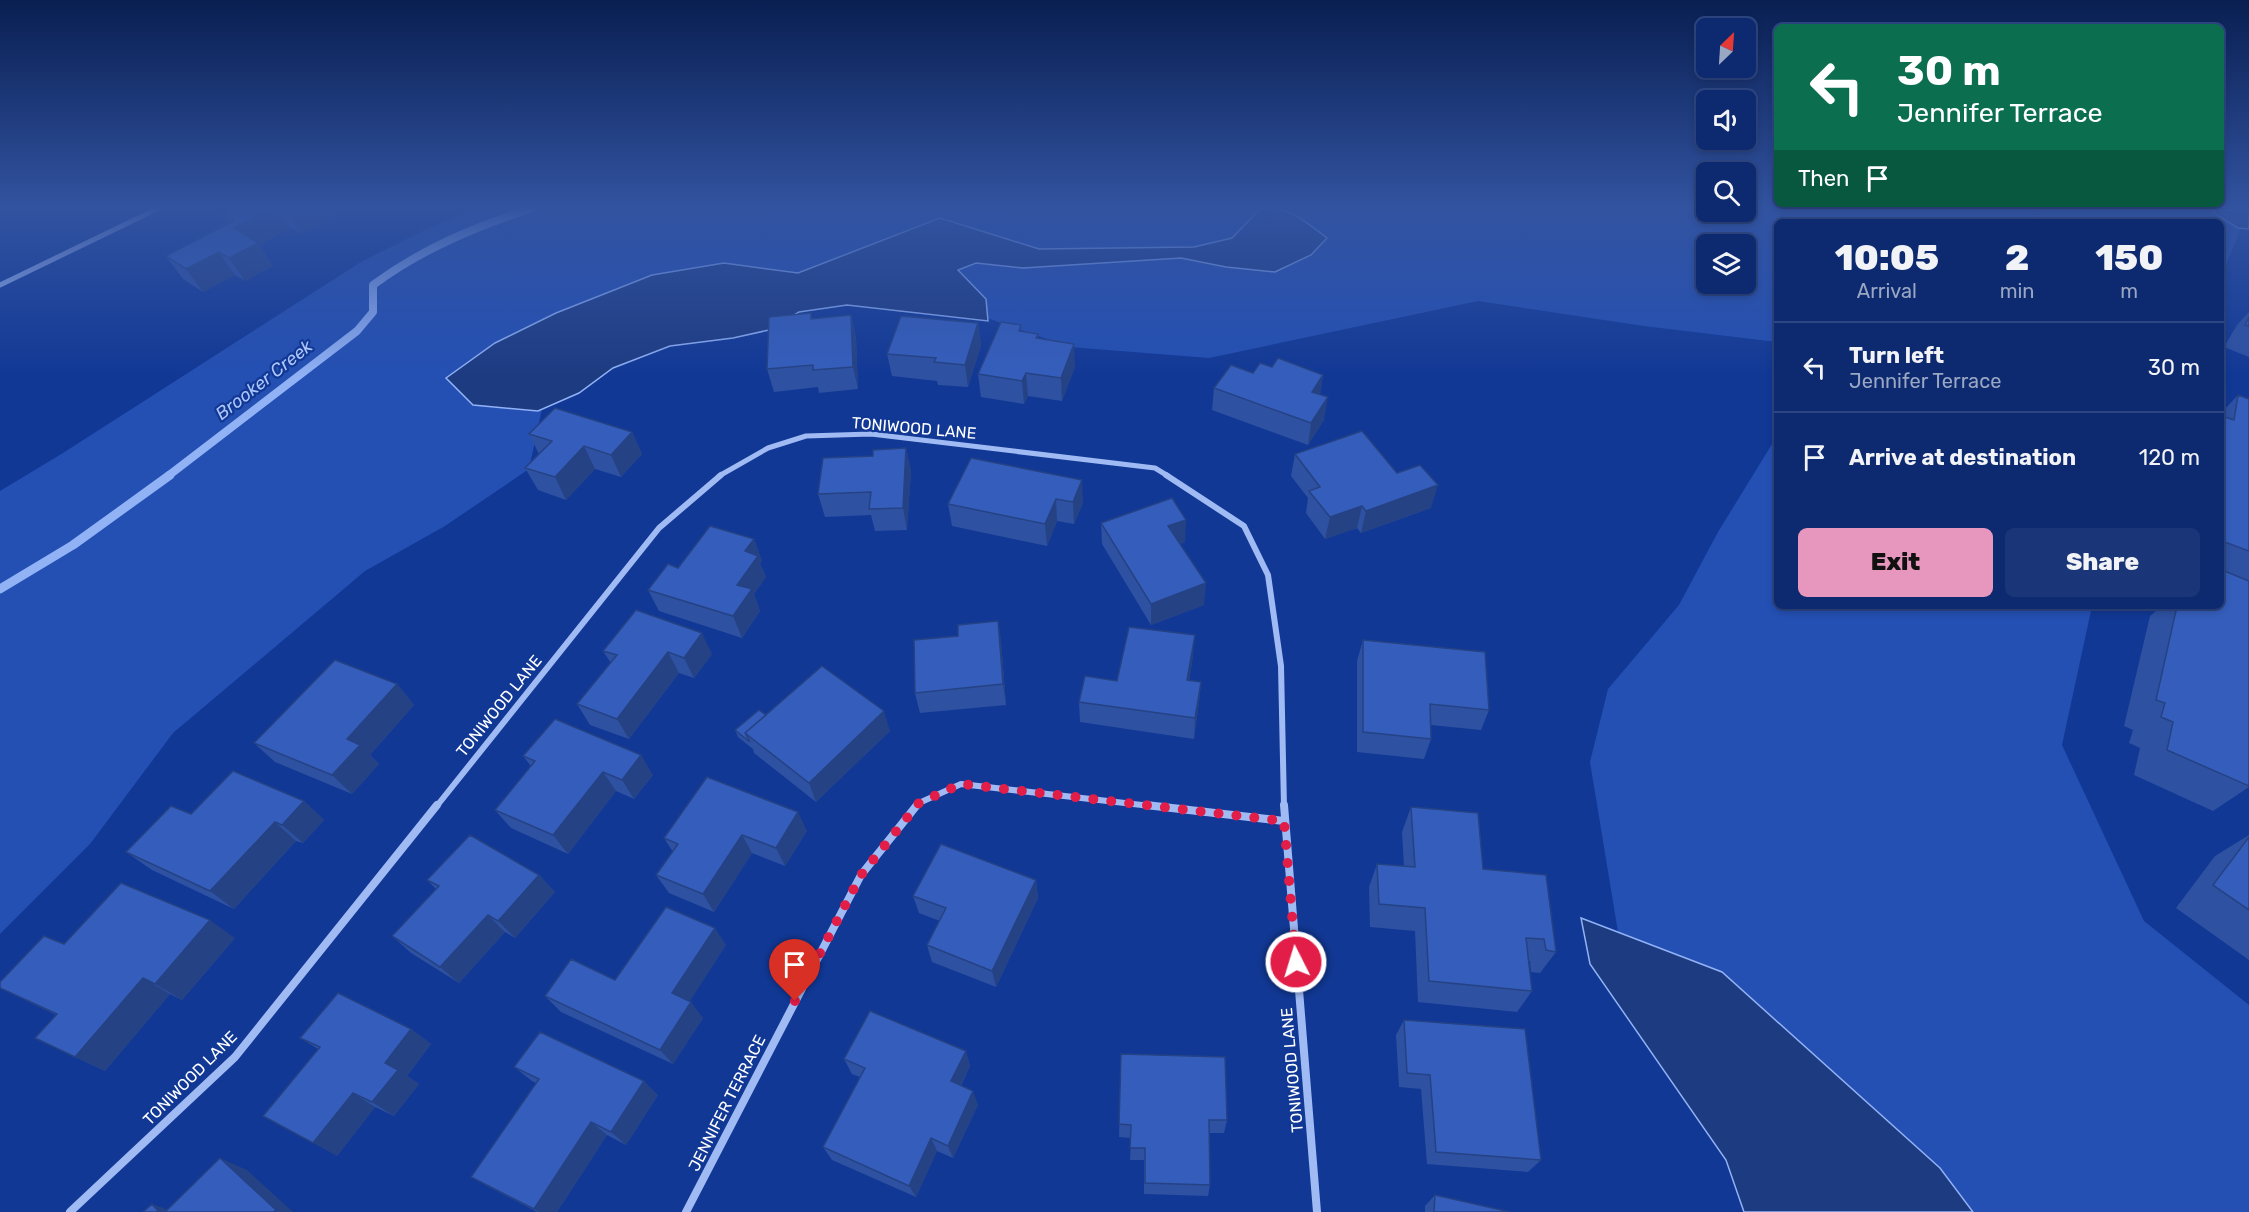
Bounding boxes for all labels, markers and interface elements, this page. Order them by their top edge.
north arrow [1696,18,1756,78]
map controls [1696,18,1756,294]
text: 30 m [1897,46,2001,96]
icon: left [1798,48,1876,126]
button: sound [1696,90,1756,150]
text: Jennifer Terrace [1897,97,2103,129]
button: search [1696,162,1756,222]
icon: arrive [1861,162,1894,195]
text: Then [1798,165,1849,192]
button: layers [1696,234,1756,294]
text: 10:05 [1835,236,1939,279]
text: 2 [2005,236,2029,279]
text: 150 [2095,236,2163,279]
text: Arrival [1857,279,1917,303]
text: min [2000,279,2034,303]
text: m [2120,279,2138,303]
water label: Brooker Creek [211,335,318,425]
text: Turn left [1849,342,1944,369]
icon: left [1798,351,1831,384]
text: 30 m [2148,354,2200,381]
text: Jennifer Terrace [1849,369,2001,393]
street label: TONIWOOD LANE [851,413,977,443]
icon: arrive [1798,441,1831,474]
text: Arrive at destination [1849,444,2076,471]
text: 120 m [2139,444,2200,471]
button: Exit [1798,528,1993,597]
button: Share [2005,528,2200,597]
street label: TONIWOOD LANE [452,651,546,761]
position arrow [1264,930,1328,994]
pin [769,939,820,1001]
icon: arrive [778,948,811,981]
street label: TONIWOOD LANE [1277,1007,1307,1133]
street label: TONIWOOD LANE [139,1027,241,1129]
street label: JENNIFER TERRACE [684,1032,770,1174]

